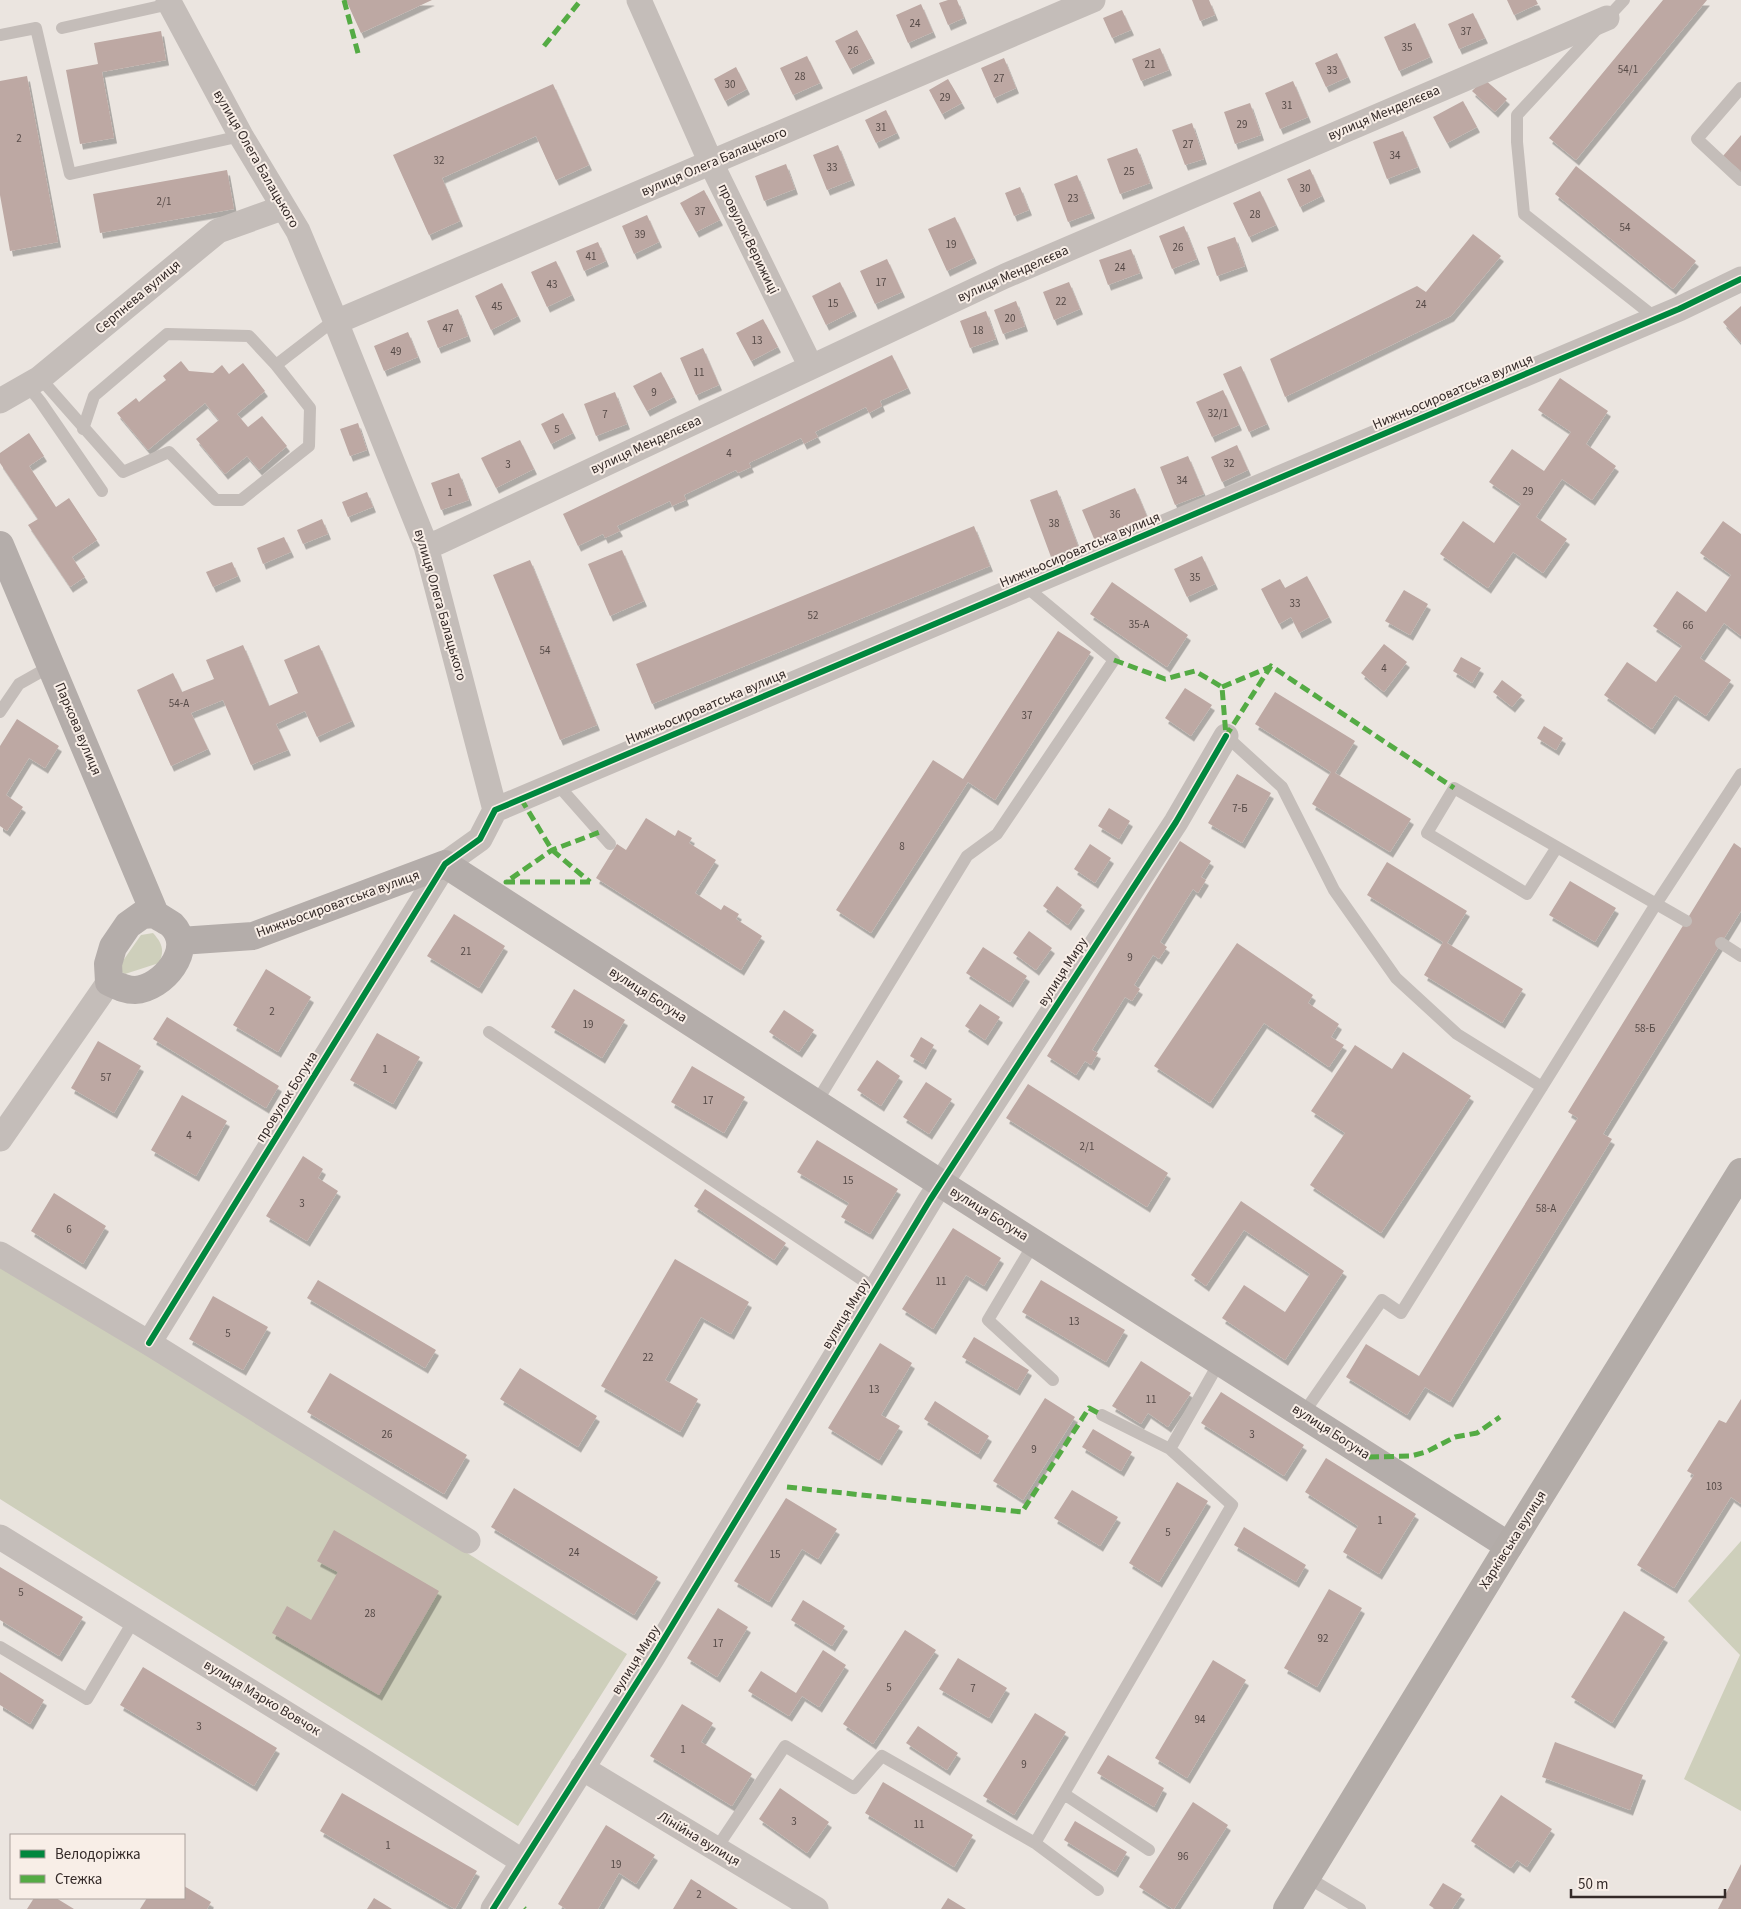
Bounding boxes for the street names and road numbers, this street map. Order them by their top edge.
street label: вулиця Менделєєва [1325,80,1443,146]
street label: вулиця Олега Балацького [208,86,304,232]
street label: вулиця Олега Балацького [638,122,790,202]
street label: провулок Верижиці [712,180,784,298]
street label: вулиця Менделєєва [954,240,1072,308]
street label: Серпнева вулиця [91,255,185,339]
street label: Нижньосироватська вулиця [1370,349,1536,435]
street label: вулиця Менделєєва [587,411,705,479]
street label: Нижньосироватська вулиця [997,507,1163,593]
street label: вулиця Олега Балацького [409,527,471,683]
street label: Нижньосироватська вулиця [623,664,789,750]
street label: Паркова вулиця [49,680,107,778]
street label: Нижньосироватська вулиця [253,865,423,943]
street label: вулиця Миру [1033,933,1093,1011]
street label: вулиця Богуна [605,962,691,1028]
street label: провулок Богуна [251,1048,323,1146]
street label: вулиця Богуна [946,1182,1032,1246]
street label: вулиця Миру [817,1275,875,1353]
street label: вулиця Богуна [1288,1399,1374,1465]
street label: Харківська вулиця [1475,1487,1551,1593]
street label: вулиця Миру [607,1621,666,1699]
street label: вулиця Марко Вовчок [200,1655,324,1741]
street label: Лінійна вулиця [654,1806,744,1872]

